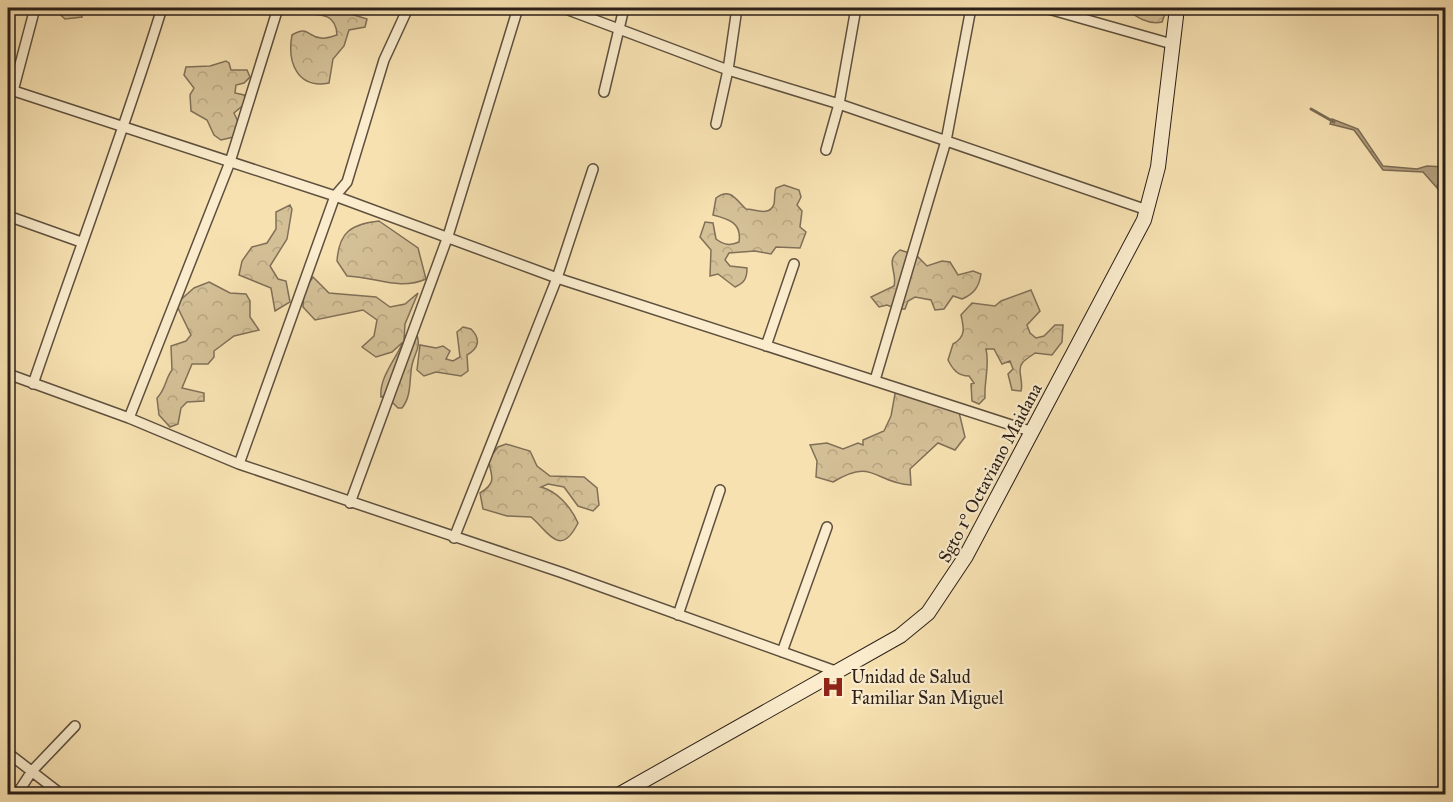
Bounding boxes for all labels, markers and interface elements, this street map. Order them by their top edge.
street label: Sgto 1° Octaviano Maidana [933,379,1048,567]
place label: Unidad de Salud Familiar San Miguel [851,666,1004,710]
hospital icon: Unidad de Salud Familiar San Miguel [820,674,846,700]

